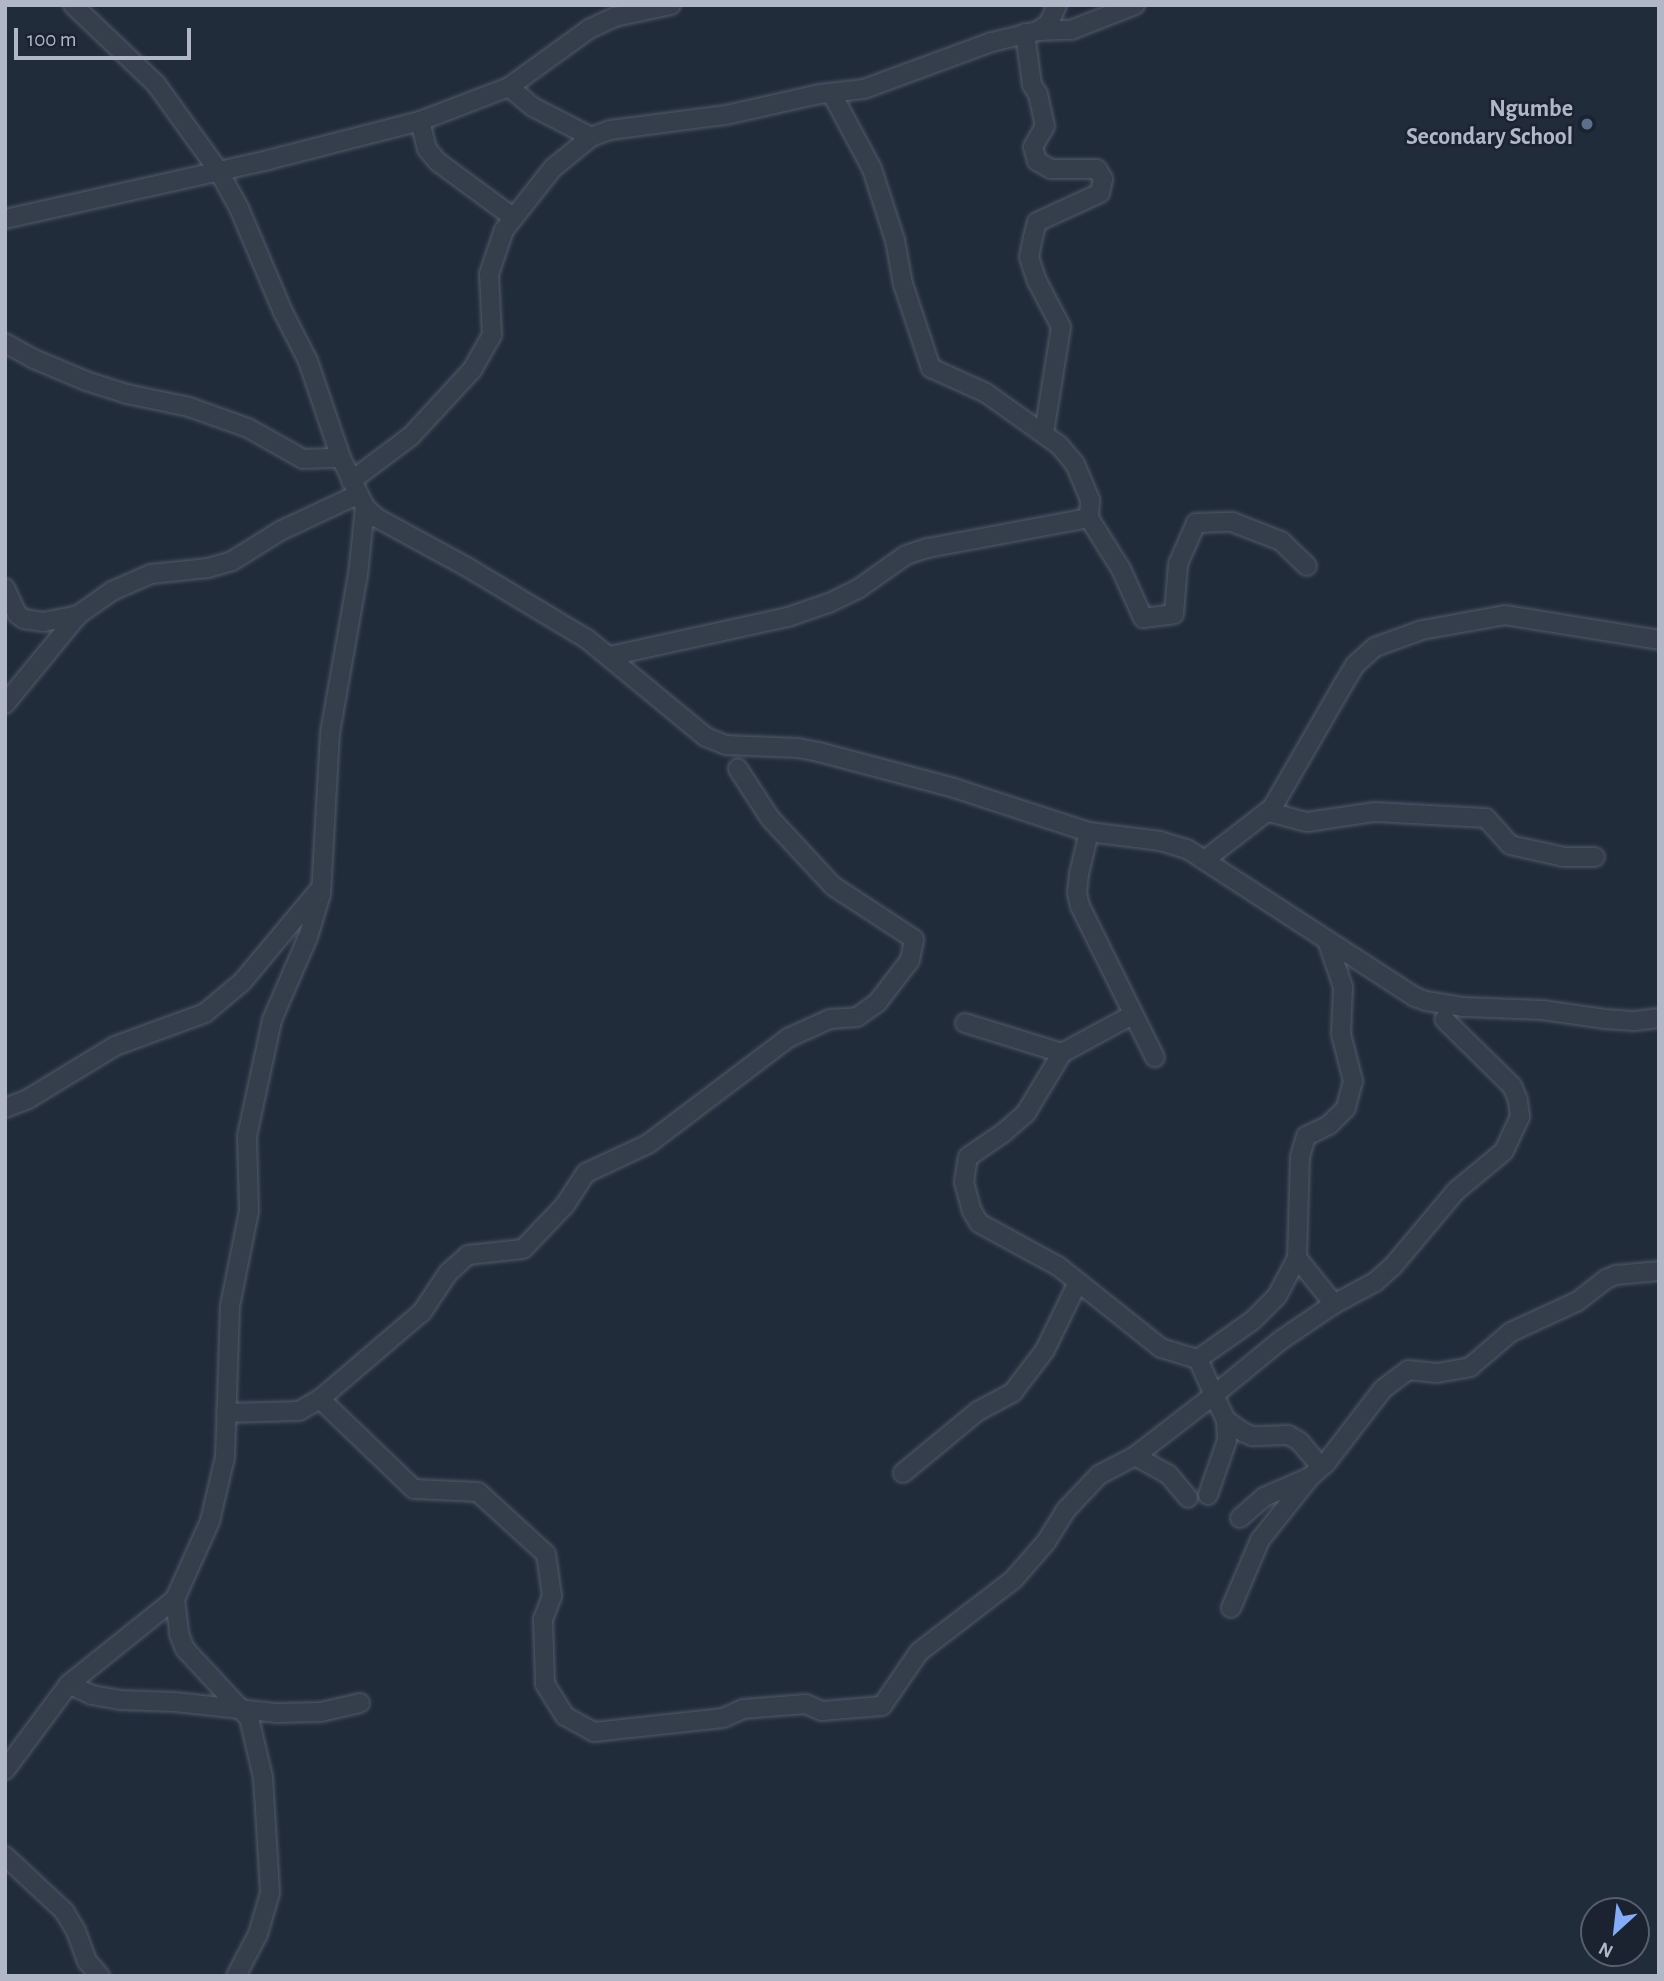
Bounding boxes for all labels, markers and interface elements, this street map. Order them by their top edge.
scale bar [18,14,194,58]
text: 100 m [27,29,77,50]
place label: Ngumbe Secondary School [1406,96,1573,152]
marker: Ngumbe Secondary School [1579,116,1595,132]
north arrow [1580,1897,1650,1967]
text: N [1596,1938,1616,1961]

